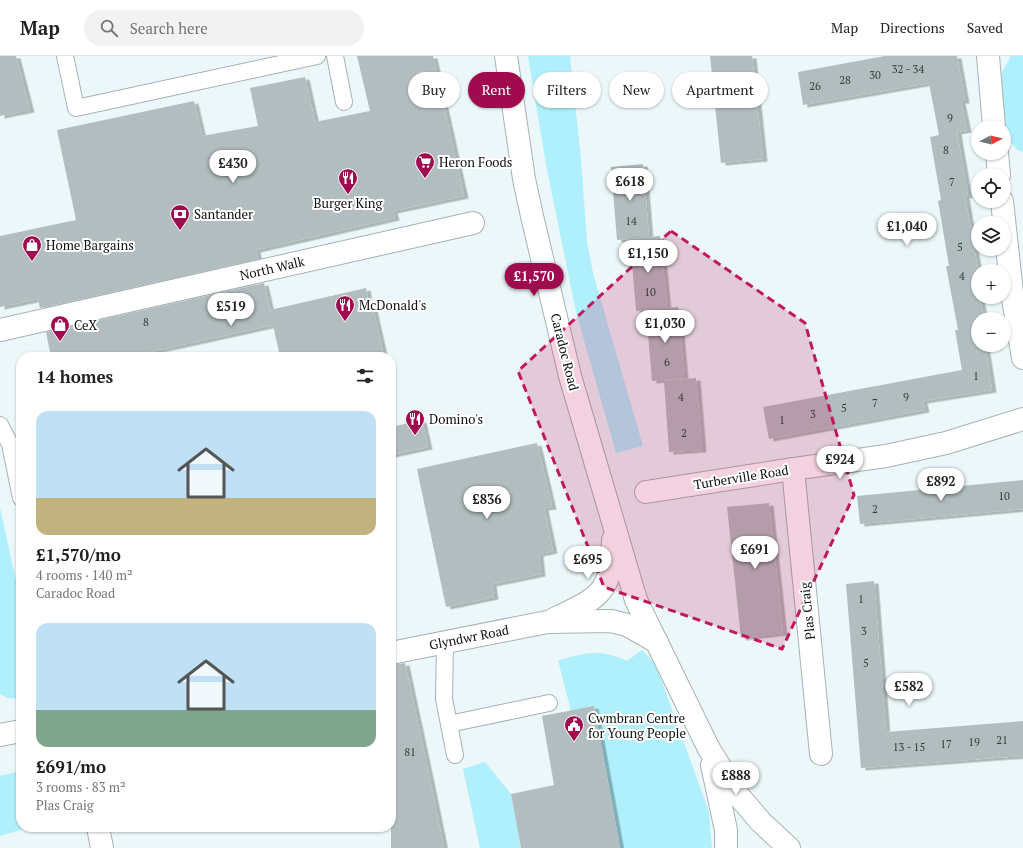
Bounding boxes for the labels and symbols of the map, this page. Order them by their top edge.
house number: 32 - 34 [892,62,924,76]
house number: 30 [869,68,881,82]
house number: 28 [839,73,851,87]
house number: 26 [809,79,821,93]
house number: 9 [947,111,953,125]
north arrow [971,120,1011,160]
house number: 8 [943,143,949,157]
pin: £430 [209,150,257,184]
supermarket icon: Heron Foods [414,151,436,179]
place label: Heron Foods [439,153,512,171]
restaurant icon: Burger King [337,167,359,195]
pin: £618 [606,168,654,202]
house number: 7 [949,175,955,189]
place label: Burger King [314,194,383,212]
bank icon: Santander [169,203,191,231]
place label: Santander [194,205,253,223]
pin: £1,040 [874,213,940,247]
house number: 14 [625,214,637,228]
shop icon: Home Bargains [21,234,43,262]
place label: Home Bargains [46,236,134,254]
pin: £1,150 [615,240,681,274]
house number: 5 [957,240,963,254]
street label: North Walk [238,252,306,284]
pin: £1,570 [501,263,567,297]
house number: 4 [959,269,965,283]
house number: 10 [644,285,656,299]
pin: £519 [207,293,255,327]
restaurant icon: McDonald's [334,294,356,322]
place label: McDonald's [359,296,426,314]
pin: £1,030 [632,310,698,344]
street label: Caradoc Road [547,311,583,393]
shop icon: CeX [49,314,71,342]
house number: 8 [143,315,149,329]
place label: CeX [74,316,98,334]
house number: 6 [664,355,670,369]
house number: 1 [973,369,979,383]
house number: 4 [678,390,684,404]
house number: 9 [903,390,909,404]
house number: 7 [872,396,878,410]
house number: 5 [841,401,847,415]
house number: 3 [810,407,816,421]
restaurant icon: Domino's [404,408,426,436]
place label: Domino's [429,410,483,428]
house number: 1 [779,413,785,427]
house number: 2 [681,426,687,440]
pin: £924 [816,446,864,480]
street label: Turberville Road [692,461,790,493]
pin: £892 [917,468,965,502]
pin: £836 [463,486,511,520]
house number: 10 [998,489,1010,503]
house number: 2 [872,502,878,516]
pin: £691 [731,536,779,570]
pin: £695 [564,546,612,580]
street label: Plas Craig [795,581,819,641]
house number: 1 [858,592,864,606]
street label: Glyndwr Road [428,620,510,654]
house number: 3 [861,624,867,638]
house number: 5 [863,656,869,670]
pin: £582 [885,673,933,707]
place label: Cwmbran Centre for Young People [588,709,686,742]
public building icon: Cwmbran Centre for Young People [563,714,585,742]
house number: 21 [996,733,1008,747]
house number: 19 [968,735,980,749]
house number: 17 [940,737,952,751]
house number: 13 - 15 [893,740,925,754]
house number: 81 [404,745,416,759]
pin: £888 [712,762,760,796]

